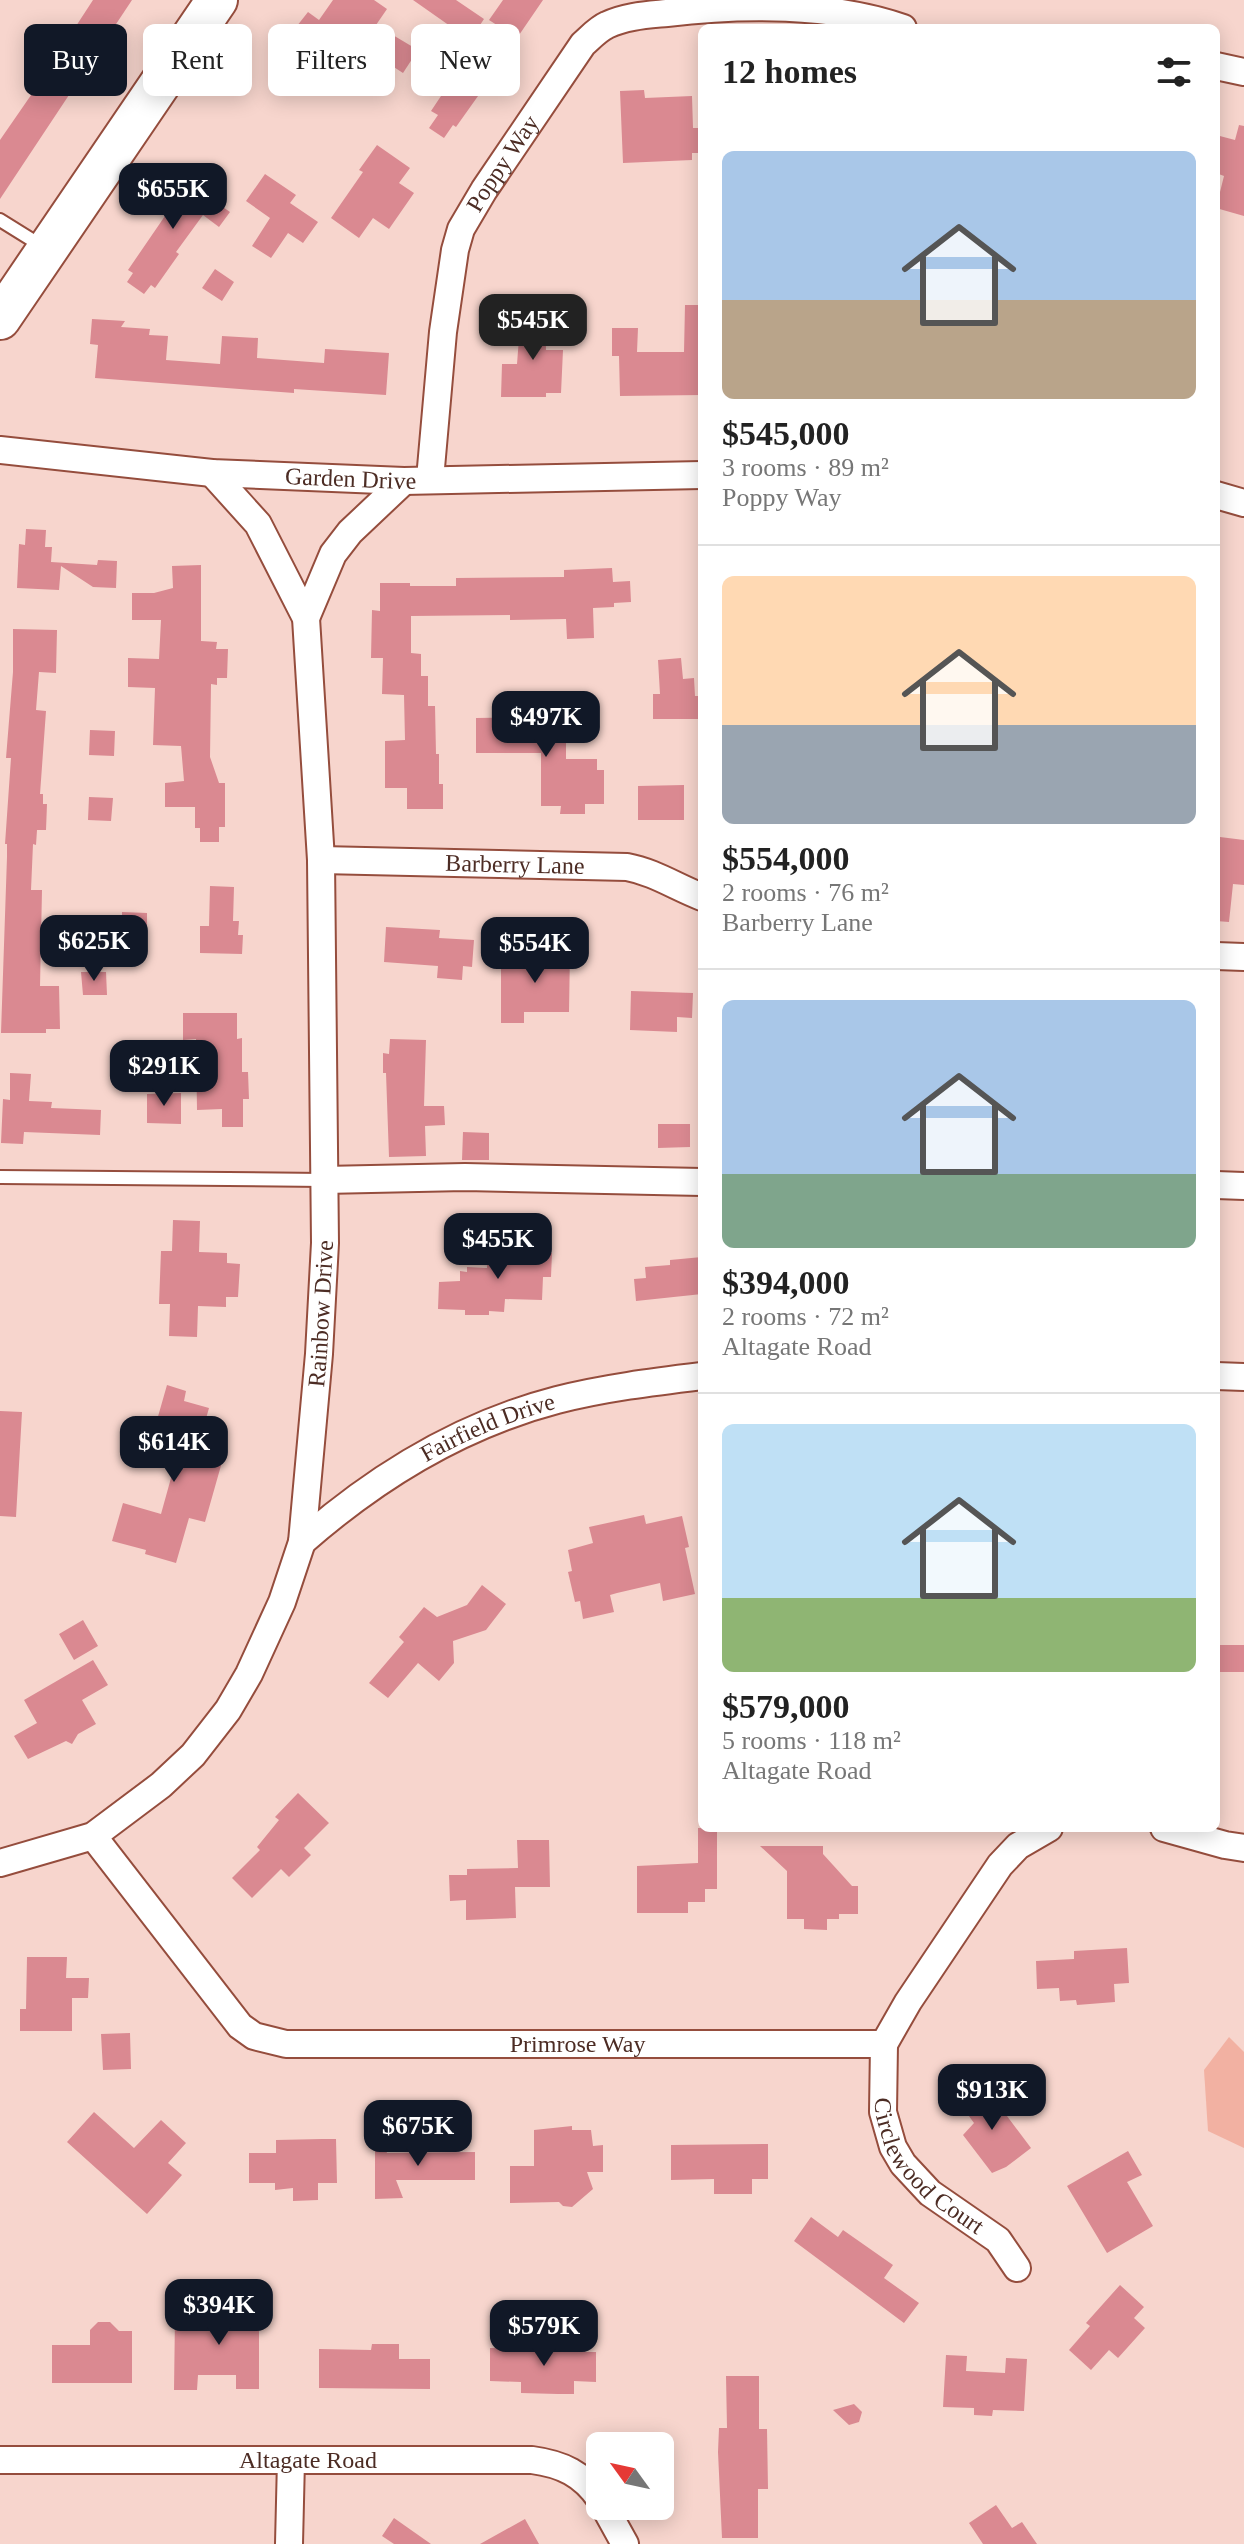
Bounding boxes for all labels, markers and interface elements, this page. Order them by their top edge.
chip: Buy [24,24,127,96]
chip: Rent [143,24,252,96]
chip: Filters [268,24,395,96]
chip: New [411,24,520,96]
icon: filters [1152,50,1196,94]
text: 12 homes [722,53,857,90]
street label: Poppy Way [461,110,544,216]
pin: $655K [117,163,229,231]
text: $655K [137,174,209,203]
icon: home [887,203,1031,347]
pin: $545K [477,294,589,362]
text: $545K [497,305,569,334]
text: $545,000 [722,415,850,452]
text: 3 rooms · 89 m² [722,453,889,482]
street label: Garden Drive [284,463,417,494]
text: Poppy Way [722,483,842,512]
icon: home [887,628,1031,772]
pin: $497K [490,691,602,759]
text: $497K [510,702,582,731]
text: $554,000 [722,840,850,877]
street label: Barberry Lane [445,850,585,879]
text: 2 rooms · 76 m² [722,878,889,907]
text: Barberry Lane [722,908,873,937]
pin: $625K [38,915,150,983]
pin: $554K [479,917,591,985]
text: $625K [58,926,130,955]
text: $554K [499,928,571,957]
pin: $291K [108,1040,220,1108]
text: $291K [128,1051,200,1080]
icon: home [887,1052,1031,1196]
pin: $455K [442,1213,554,1281]
text: $455K [462,1224,534,1253]
street label: Rainbow Drive [303,1239,338,1388]
text: $394,000 [722,1264,850,1301]
text: 2 rooms · 72 m² [722,1302,889,1331]
text: Altagate Road [722,1332,871,1361]
street label: Fairfield Drive [416,1388,558,1467]
pin: $614K [118,1416,230,1484]
text: $614K [138,1427,210,1456]
icon: home [887,1476,1031,1620]
text: $579,000 [722,1688,850,1725]
text: 5 rooms · 118 m² [722,1726,901,1755]
text: Altagate Road [722,1756,871,1785]
street label: Primrose Way [510,2031,645,2057]
pin: $913K [936,2064,1048,2132]
text: $913K [956,2075,1028,2104]
street label: Circlewood Court [870,2097,989,2239]
pin: $675K [362,2100,474,2168]
text: $675K [382,2111,454,2140]
pin: $394K [163,2279,275,2347]
text: $394K [183,2290,255,2319]
pin: $579K [488,2300,600,2368]
text: $579K [508,2311,580,2340]
north arrow [586,2432,674,2520]
map controls [586,2432,674,2520]
street label: Altagate Road [239,2447,377,2473]

